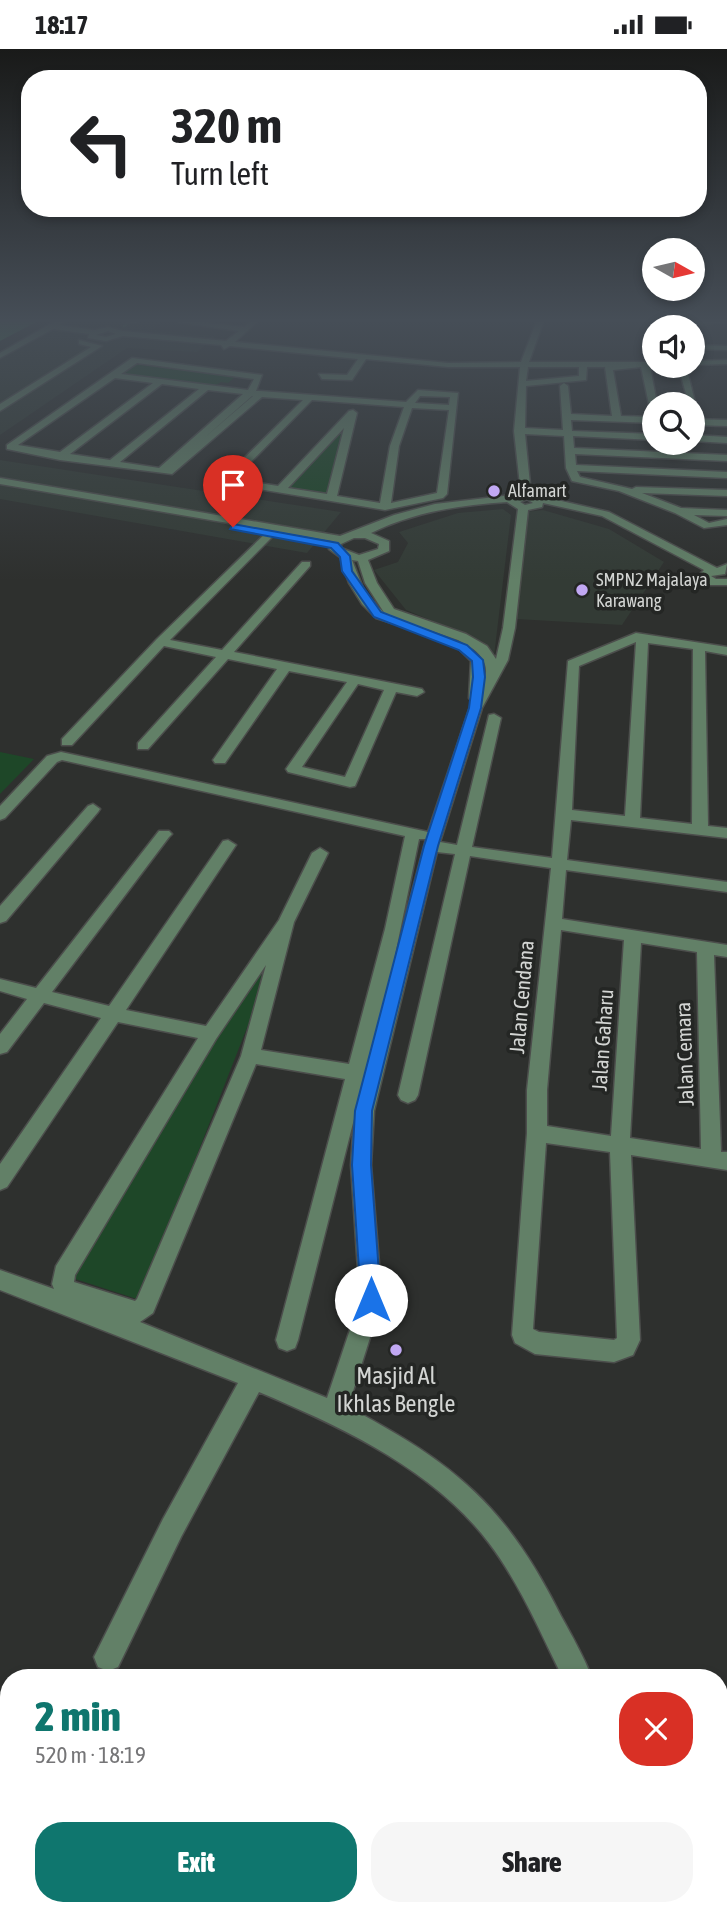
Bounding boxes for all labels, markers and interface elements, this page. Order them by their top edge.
text: 18:17 [35,10,89,40]
text: 320 m [171,97,282,153]
icon: left [56,98,147,189]
text: Turn left [171,155,269,192]
north arrow [642,238,705,301]
map controls [642,238,705,455]
button: sound [642,315,705,378]
button: search [642,392,705,455]
pin [203,455,263,527]
icon: arrive [214,466,252,504]
place label: Alfamart [508,480,567,501]
marker: Alfamart [486,483,502,499]
place label: SMPN2 Majalaya Karawang [596,569,708,611]
marker: SMPN2 Majalaya Karawang [574,582,590,598]
street label: Jalan Cendana [504,939,538,1055]
street label: Jalan Gaharu [586,988,618,1092]
street label: Jalan Cemara [670,1001,698,1107]
position arrow [334,1263,408,1337]
marker: Masjid Al Ikhlas Bengle [388,1342,404,1358]
place label: Masjid Al Ikhlas Bengle [337,1362,455,1417]
text: 2 min [35,1692,121,1740]
button: close [619,1692,693,1766]
text: 520 m · 18:19 [35,1742,146,1768]
button: Exit [35,1822,357,1902]
button: Share [371,1822,693,1902]

